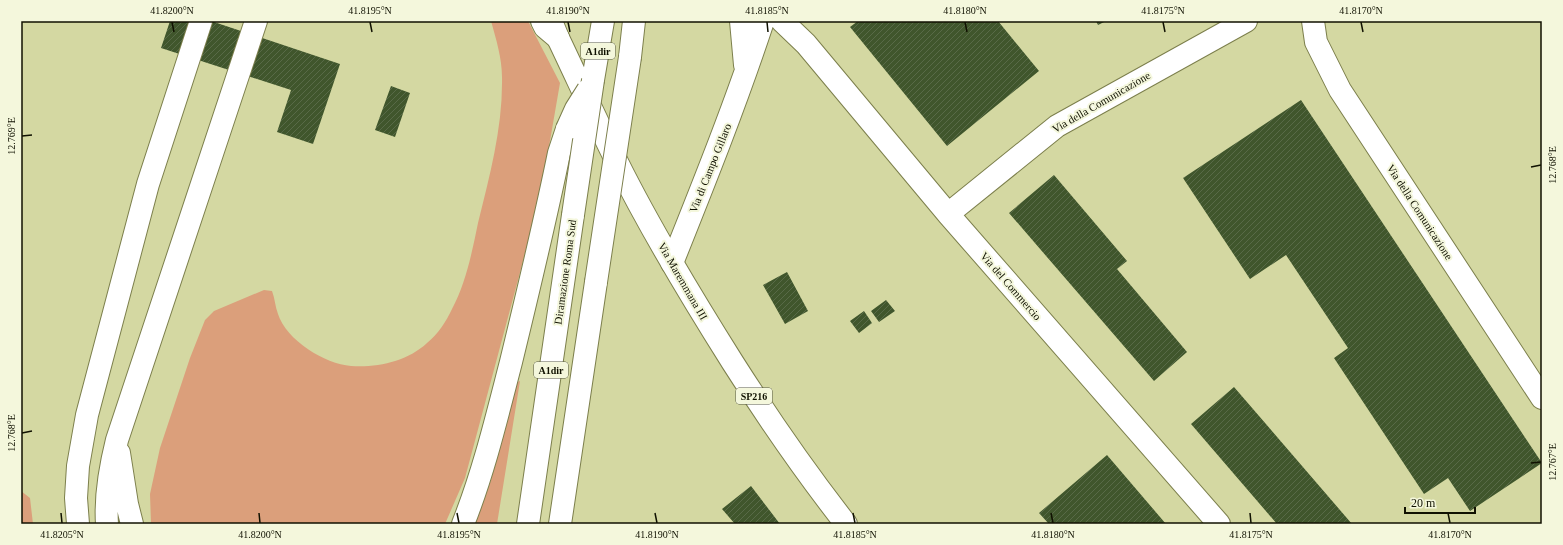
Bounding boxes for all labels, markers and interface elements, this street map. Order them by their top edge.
text: 41.8200°N [150,5,194,16]
text: 41.8195°N [348,5,392,16]
text: 41.8190°N [546,5,590,16]
text: 41.8185°N [745,5,789,16]
text: 41.8180°N [943,5,987,16]
text: 41.8175°N [1141,5,1185,16]
text: 41.8170°N [1339,5,1383,16]
road number: A1dir [581,43,615,59]
street label: Via della Comunicazione [1050,69,1152,135]
text: 12.769°E [6,117,17,155]
street label: Via di Campo Gillaro [687,121,734,214]
text: 12.768°E [1547,146,1558,184]
street label: Via della Comunicazione [1385,162,1455,262]
street label: Diramazione Roma Sud [552,218,578,325]
street label: Via Maremmana III [656,240,710,322]
street label: Via del Commercio [978,250,1044,323]
road number: A1dir [534,362,568,378]
road number: SP216 [736,388,772,404]
text: 12.768°E [6,414,17,452]
text: 12.767°E [1547,443,1558,481]
scale bar [1405,489,1475,515]
text: 20 m [1411,496,1436,510]
text: 41.8205°N [40,529,84,540]
text: 41.8200°N [238,529,282,540]
text: 41.8195°N [437,529,481,540]
text: 41.8190°N [635,529,679,540]
text: 41.8185°N [833,529,877,540]
text: 41.8180°N [1031,529,1075,540]
text: 41.8175°N [1229,529,1273,540]
text: 41.8170°N [1428,529,1472,540]

